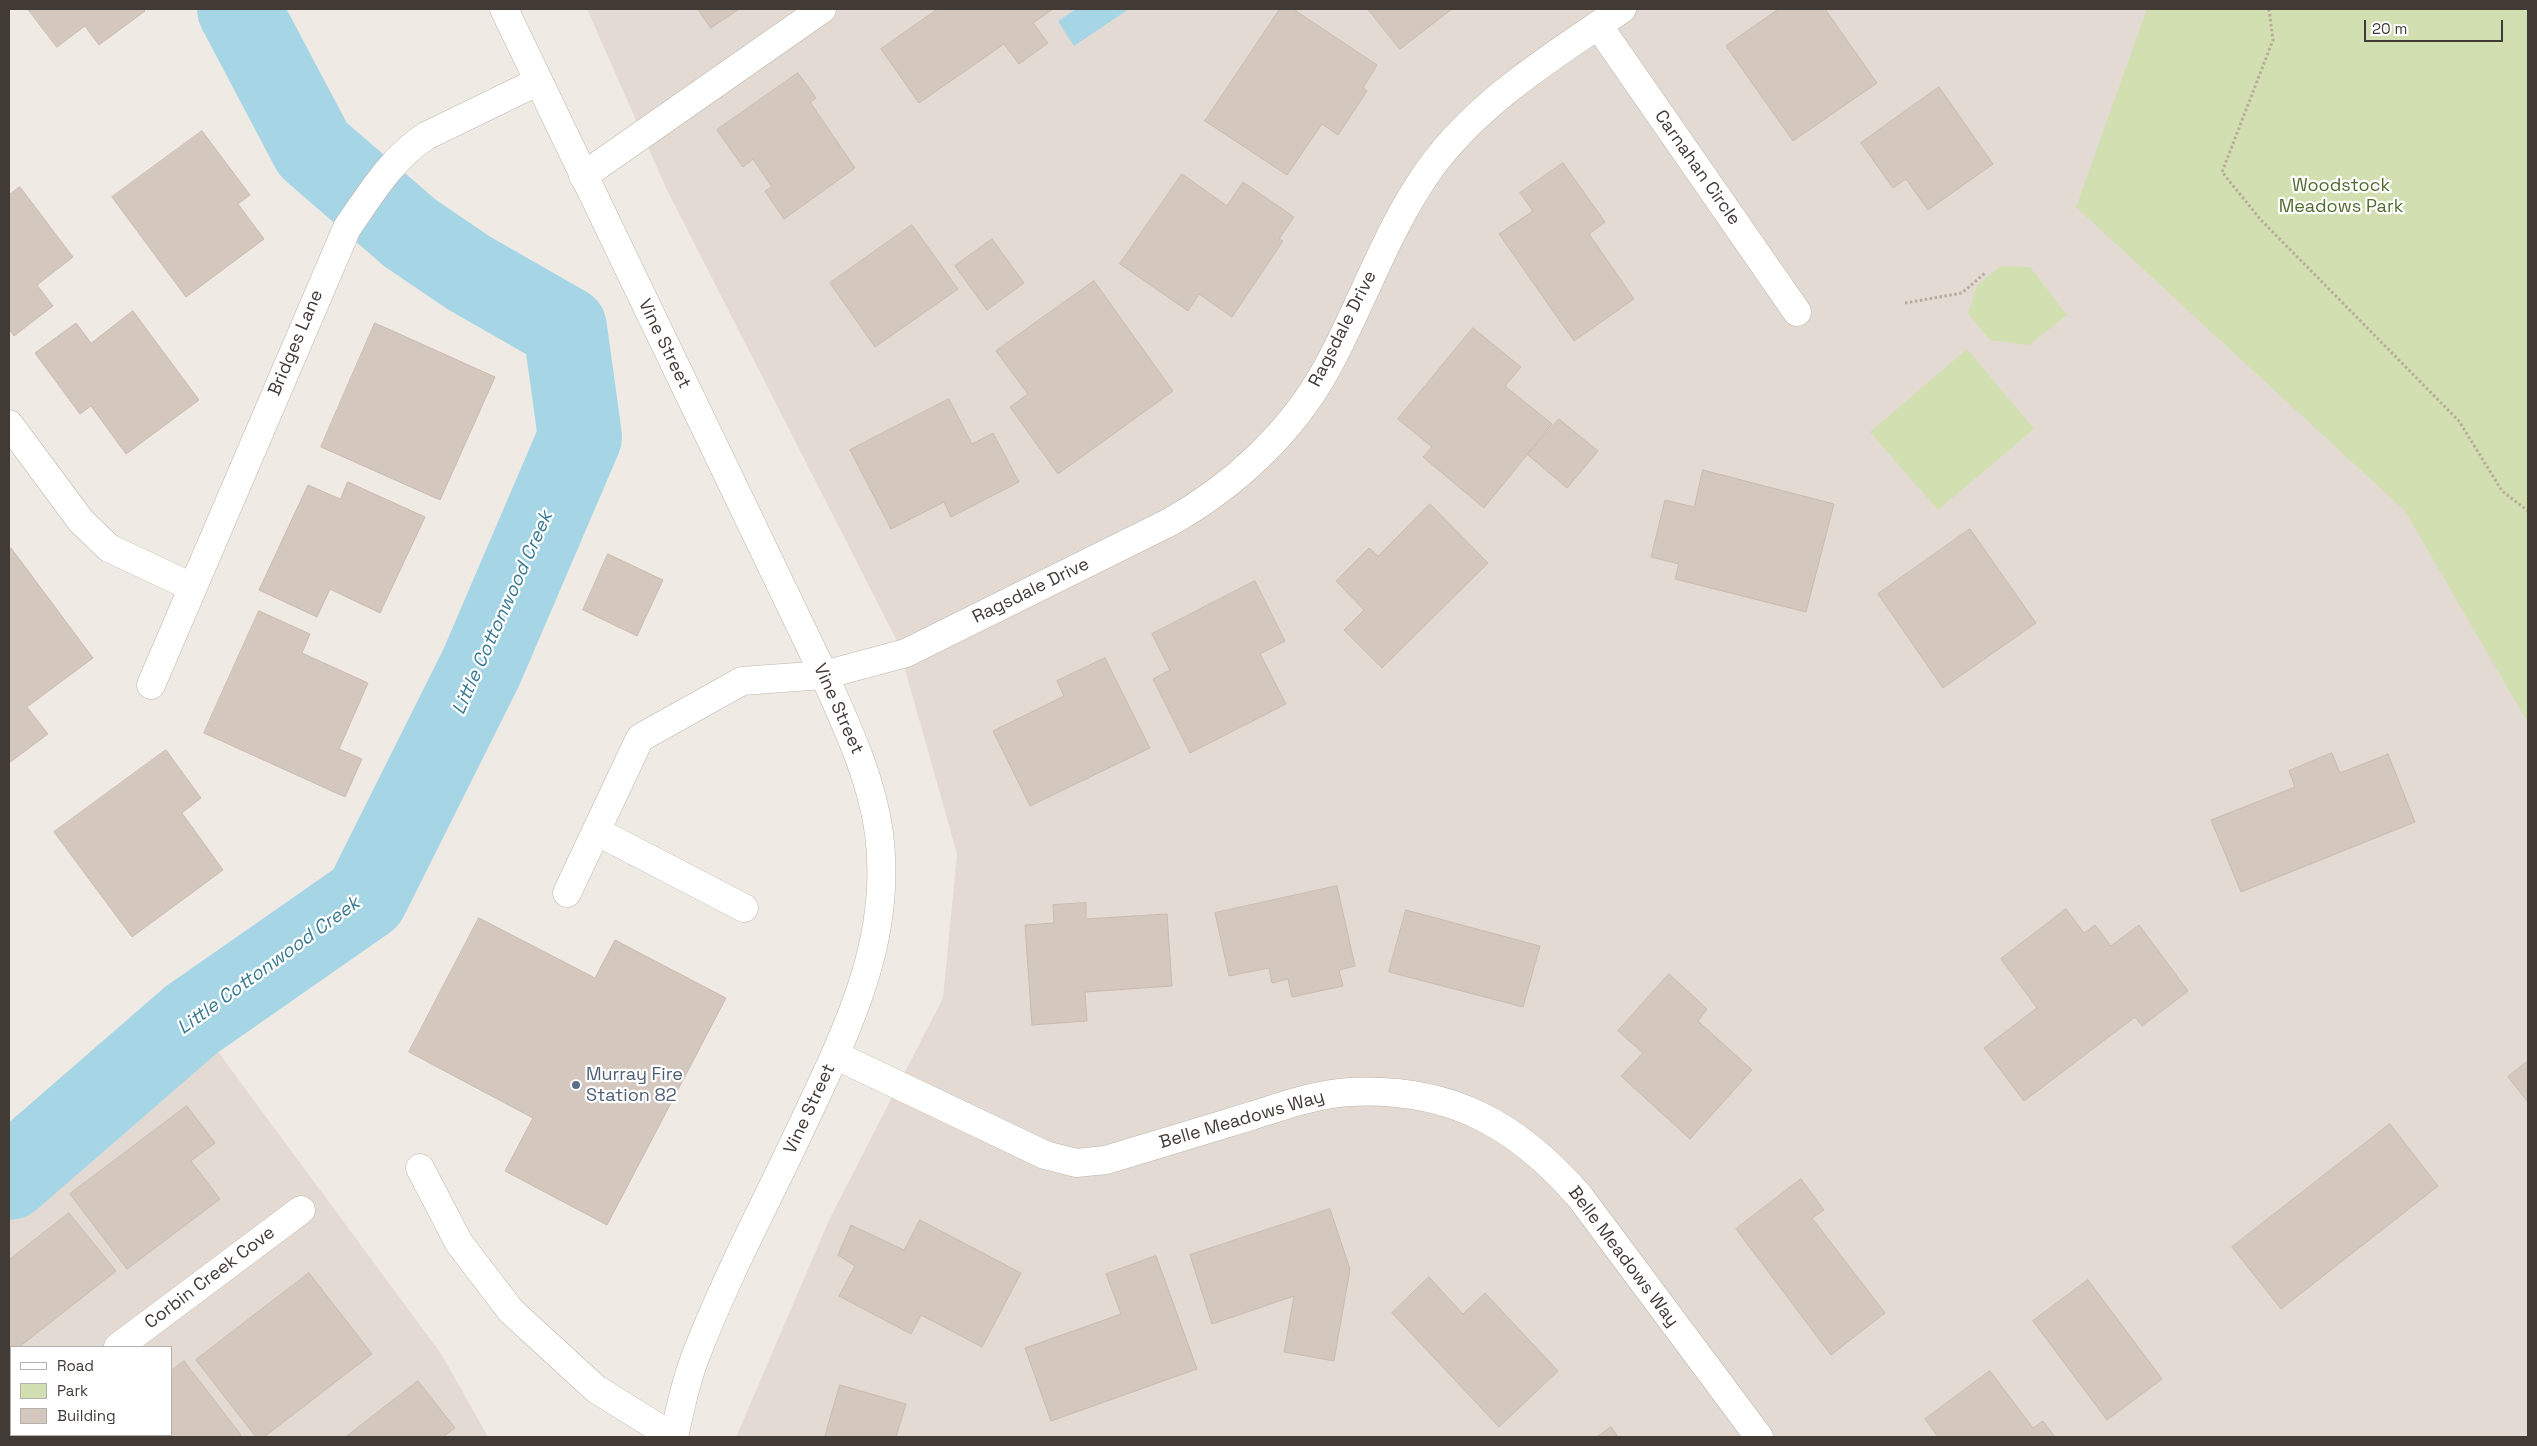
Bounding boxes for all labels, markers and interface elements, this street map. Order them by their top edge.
scale bar [2367,10,2506,42]
text: 20 m [2372,19,2407,38]
street label: Carnahan Circle [1649,106,1745,230]
park label: Woodstock Meadows Park [2279,175,2403,218]
street label: Ragsdale Drive [1304,267,1382,391]
street label: Bridges Lane [264,287,328,399]
street label: Vine Street [633,296,695,392]
water label: Little Cottonwood Creek [448,508,558,718]
street label: Ragsdale Drive [969,553,1093,629]
street label: Vine Street [808,660,868,758]
water label: Little Cottonwood Creek [173,892,365,1040]
street label: Vine Street [780,1061,840,1157]
place label: Murray Fire Station 82 [586,1064,683,1106]
marker: Murray Fire Station 82 [570,1079,582,1091]
street label: Belle Meadows Way [1157,1086,1327,1154]
street label: Belle Meadows Way [1563,1182,1683,1332]
street label: Corbin Creek Cove [141,1222,279,1334]
legend [10,1346,172,1436]
text: Road [57,1356,94,1375]
text: Park [57,1381,88,1400]
text: Building [57,1406,116,1425]

